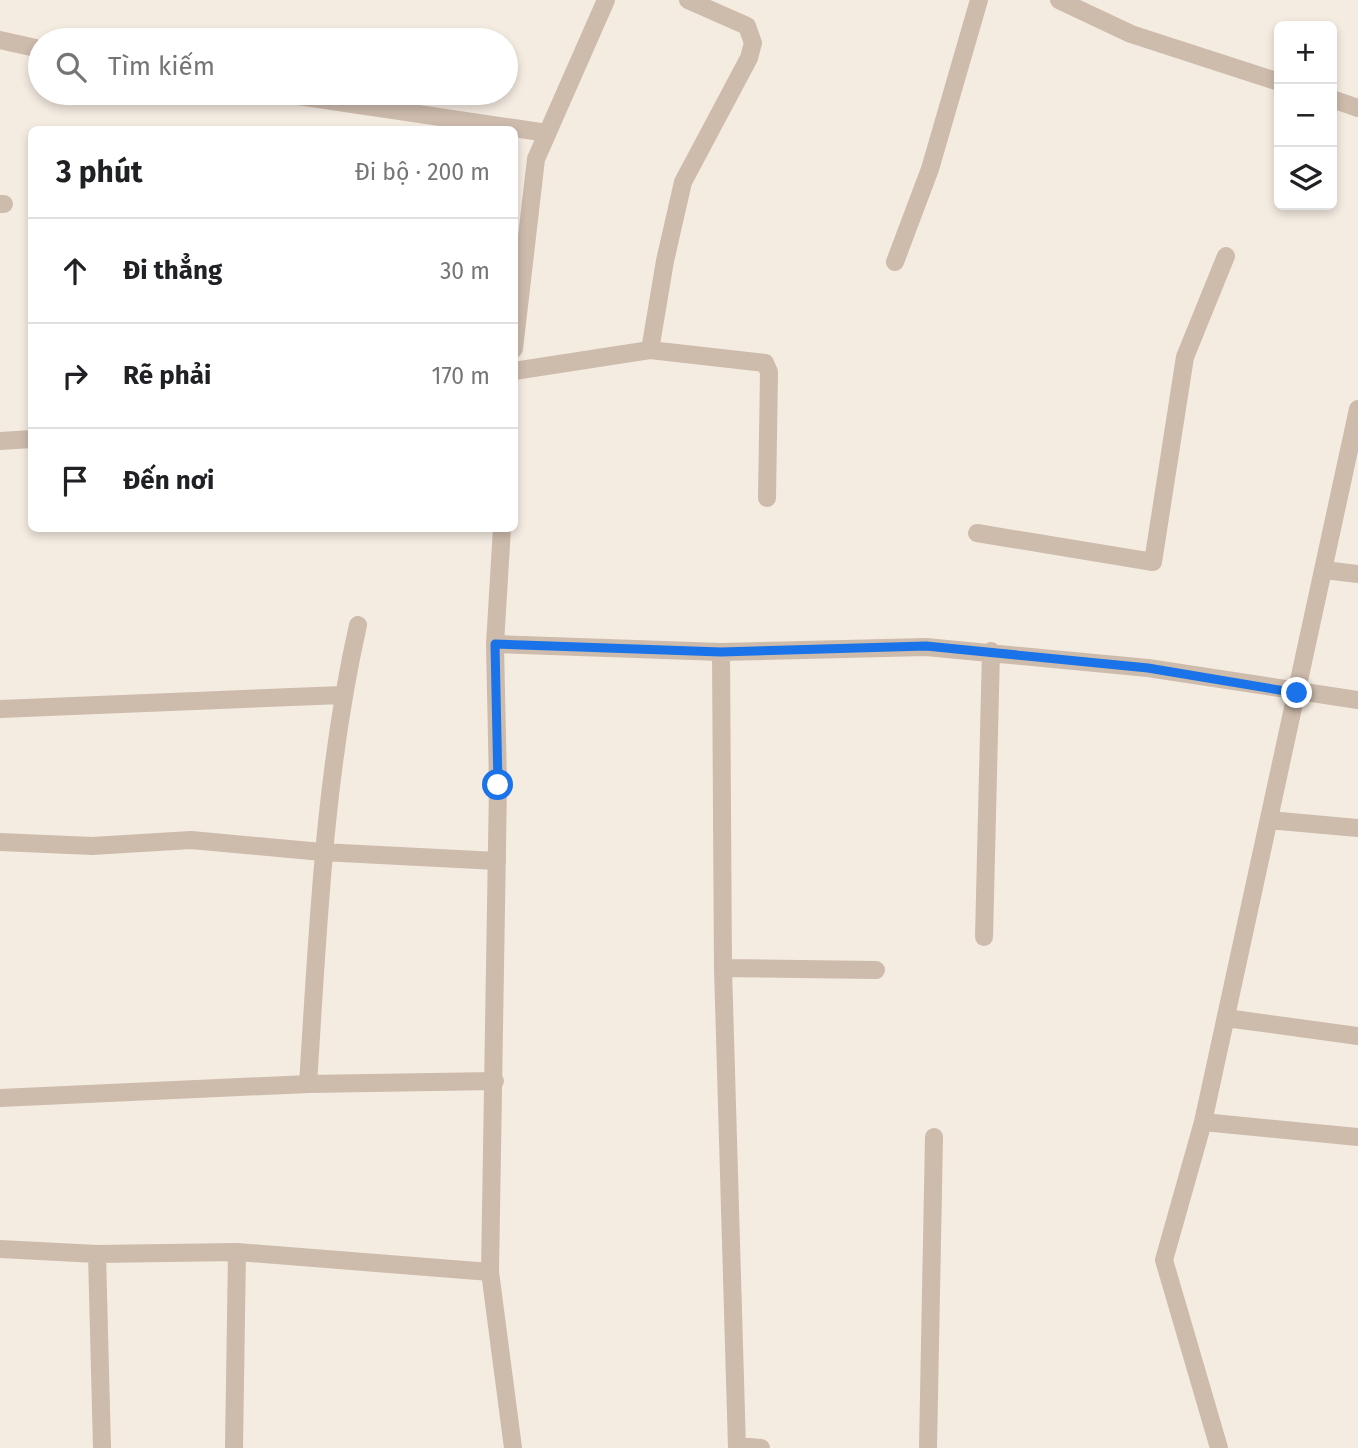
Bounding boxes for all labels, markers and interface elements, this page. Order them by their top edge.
map controls [1274,21,1337,210]
button: + [1274,21,1337,84]
search box [28,28,518,105]
icon: search [52,48,90,86]
text: Tìm kiếm [108,51,215,82]
button: − [1274,84,1337,147]
button: layers [1274,147,1337,210]
text: 3 phút [56,154,143,190]
text: Đi bộ · 200 m [355,158,490,186]
icon: ahead [56,252,94,290]
text: Đi thẳng [123,255,222,286]
text: 30 m [440,257,490,285]
icon: right [56,357,94,395]
text: Rẽ phải [123,360,211,391]
text: 170 m [431,362,490,390]
icon: arrive [56,462,94,500]
text: Đến nơi [123,465,214,496]
route end [1281,677,1312,708]
route start [482,769,513,800]

